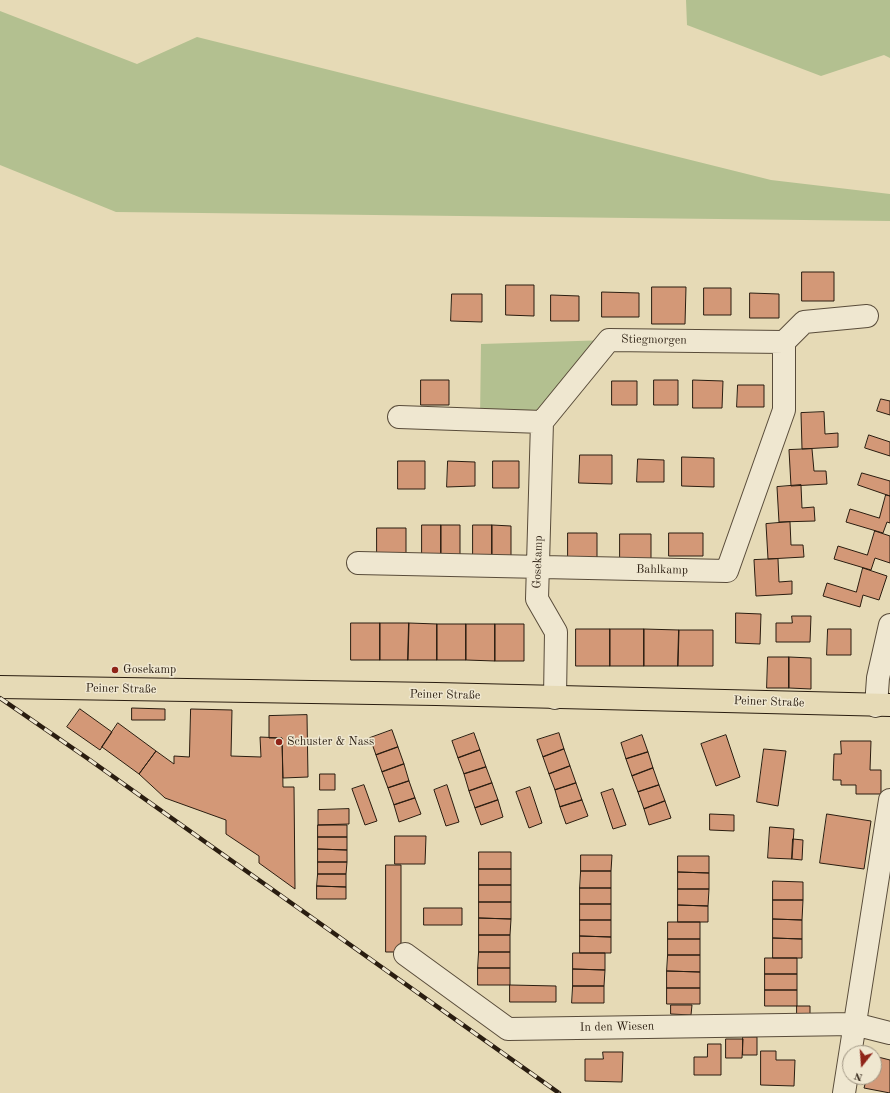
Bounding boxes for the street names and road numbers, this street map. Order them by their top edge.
street label: Stiegmorgen [621,332,687,348]
street label: Gosekamp [530,535,546,589]
street label: Bahlkamp [636,562,688,578]
street label: Peiner Straße [85,681,157,697]
street label: Peiner Straße [409,687,481,703]
street label: Peiner Straße [733,694,805,710]
street label: In den Wiesen [580,1019,654,1035]

